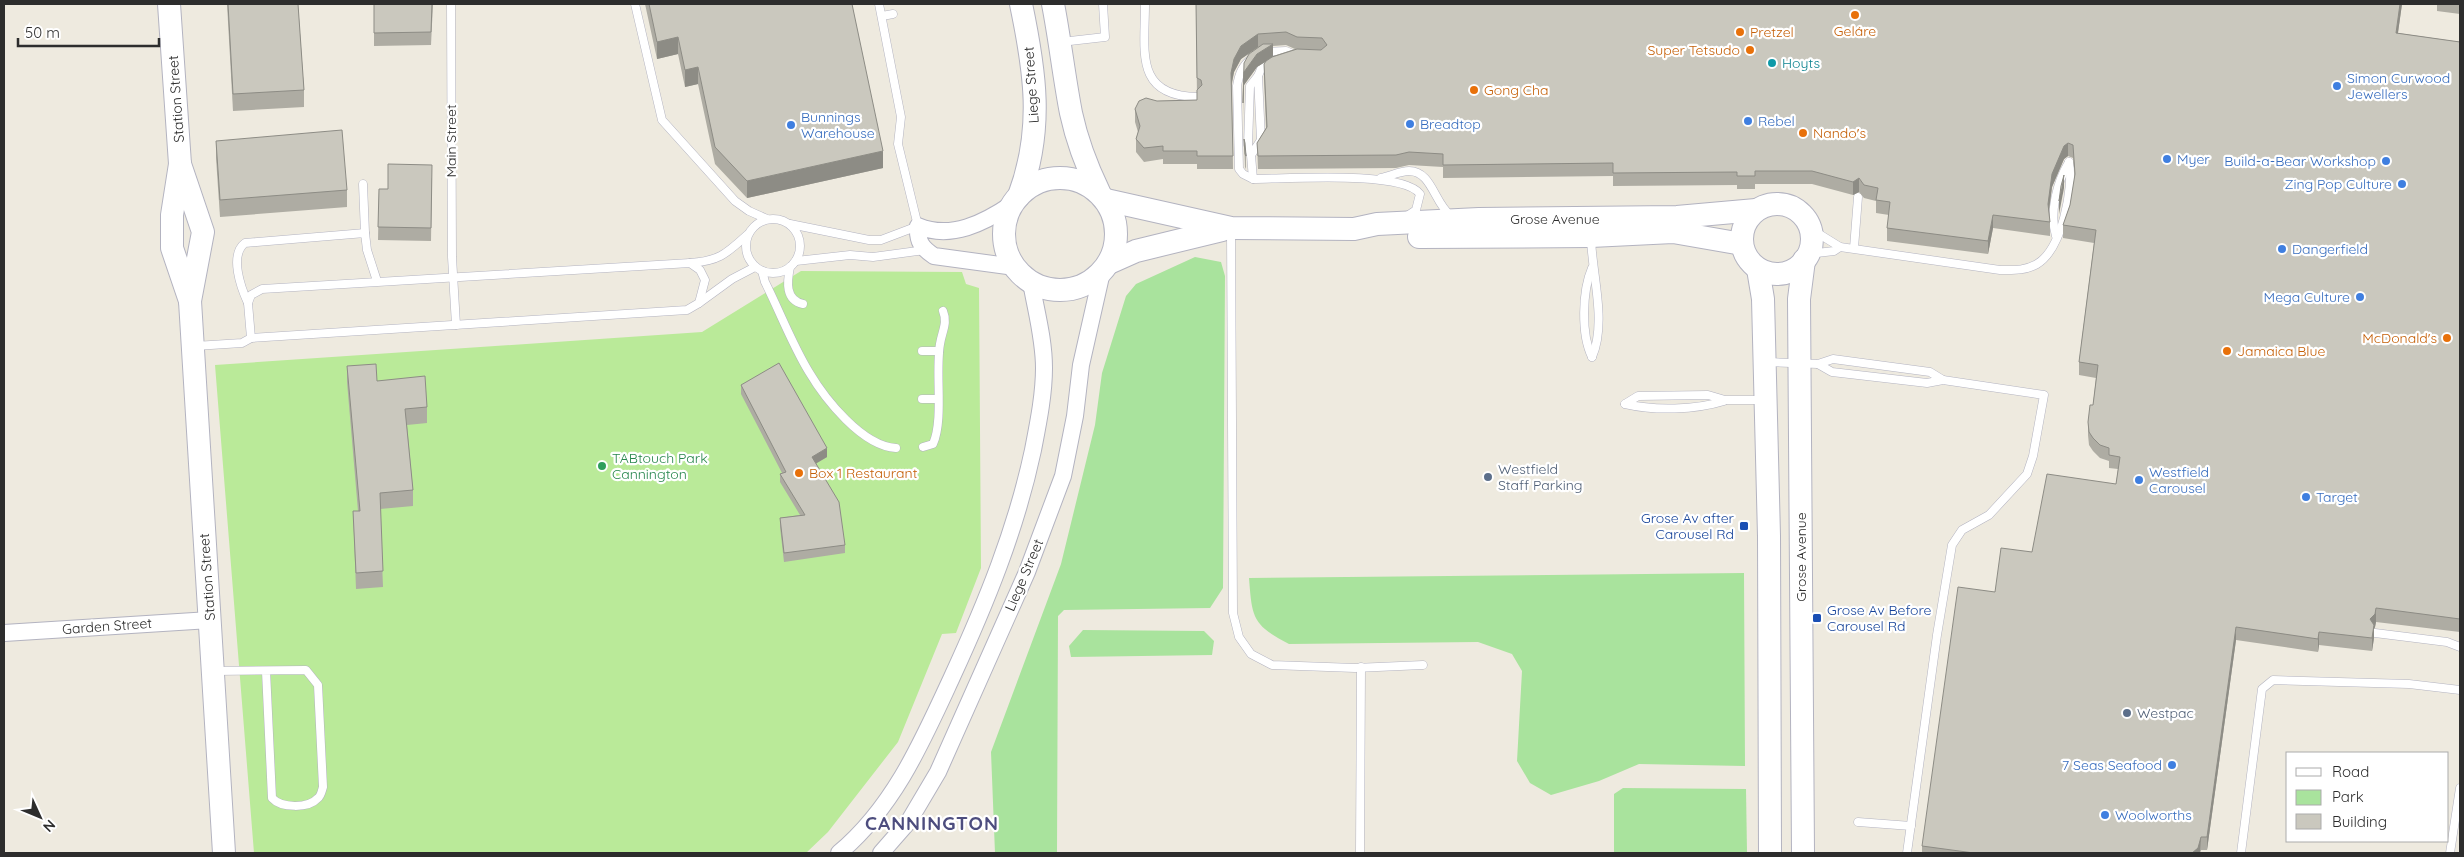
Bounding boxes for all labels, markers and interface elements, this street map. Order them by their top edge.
marker: Geláre [1849,9,1861,21]
scale bar [18,15,159,47]
place label: Geláre [1834,22,1876,40]
text: 50 m [25,23,60,42]
place label: Pretzel [1750,23,1794,41]
marker: Pretzel [1734,26,1746,38]
place label: Super Tetsudo [1647,41,1740,59]
marker: Super Tetsudo [1744,44,1756,56]
street label: Liege Street [1019,46,1043,124]
street label: Station Street [164,54,188,143]
place label: Hoyts [1782,54,1820,72]
marker: Hoyts [1766,57,1778,69]
place label: Simon Curwood Jewellers [2347,69,2450,103]
marker: Simon Curwood Jewellers [2331,80,2343,92]
place label: Gong Cha [1484,81,1548,99]
marker: Gong Cha [1468,84,1480,96]
street label: Main Street [442,104,460,178]
place label: Bunnings Warehouse [801,108,875,142]
place label: Rebel [1758,112,1795,130]
place label: Breadtop [1420,115,1481,133]
marker: Rebel [1742,115,1754,127]
marker: Breadtop [1404,118,1416,130]
marker: Bunnings Warehouse [785,119,797,131]
place label: Nando's [1813,124,1866,142]
marker: Nando's [1797,127,1809,139]
place label: Myer [2177,150,2210,168]
place label: Build-a-Bear Workshop [2224,152,2376,170]
marker: Myer [2161,153,2173,165]
marker: Build-a-Bear Workshop [2380,155,2392,167]
place label: Zing Pop Culture [2284,175,2392,193]
marker: Zing Pop Culture [2396,178,2408,190]
street label: Grose Avenue [1510,210,1600,228]
place label: Dangerfield [2292,240,2368,258]
marker: Dangerfield [2276,243,2288,255]
place label: Mega Culture [2264,288,2350,306]
marker: Mega Culture [2354,291,2366,303]
place label: McDonald's [2362,329,2437,347]
marker: McDonald's [2441,332,2453,344]
place label: Jamaica Blue [2237,342,2325,360]
marker: Jamaica Blue [2221,345,2233,357]
place label: TABtouch Park Cannington [612,449,708,483]
marker: TABtouch Park Cannington [596,460,608,472]
place label: Westfield Staff Parking [1498,460,1582,494]
place label: Westfield Carousel [2149,463,2209,497]
place label: Box 1 Restaurant [809,464,918,482]
marker: Box 1 Restaurant [793,467,805,479]
marker: Westfield Staff Parking [1482,471,1494,483]
marker: Westfield Carousel [2133,474,2145,486]
place label: Target [2316,488,2358,506]
marker: Target [2300,491,2312,503]
place label: Grose Av after Carousel Rd [1641,509,1735,543]
street label: Grose Avenue [1792,512,1810,602]
marker: Grose Av after Carousel Rd [1738,520,1750,532]
street label: Station Street [195,532,219,621]
street label: Liege Street [1001,536,1047,614]
place label: Grose Av Before Carousel Rd [1827,601,1932,635]
marker: Grose Av Before Carousel Rd [1811,612,1823,624]
street label: Garden Street [61,614,153,638]
place label: Westpac [2137,704,2194,722]
marker: Westpac [2121,707,2133,719]
legend [2286,752,2449,842]
place label: 7 Seas Seafood [2062,756,2162,774]
marker: 7 Seas Seafood [2166,759,2178,771]
text: Road [2332,762,2369,781]
text: Park [2332,787,2364,806]
north arrow [15,792,65,842]
place label: Woolworths [2115,806,2192,824]
marker: Woolworths [2099,809,2111,821]
district label: CANNINGTON [865,811,999,835]
text: Building [2332,812,2387,831]
text: N [39,816,59,836]

